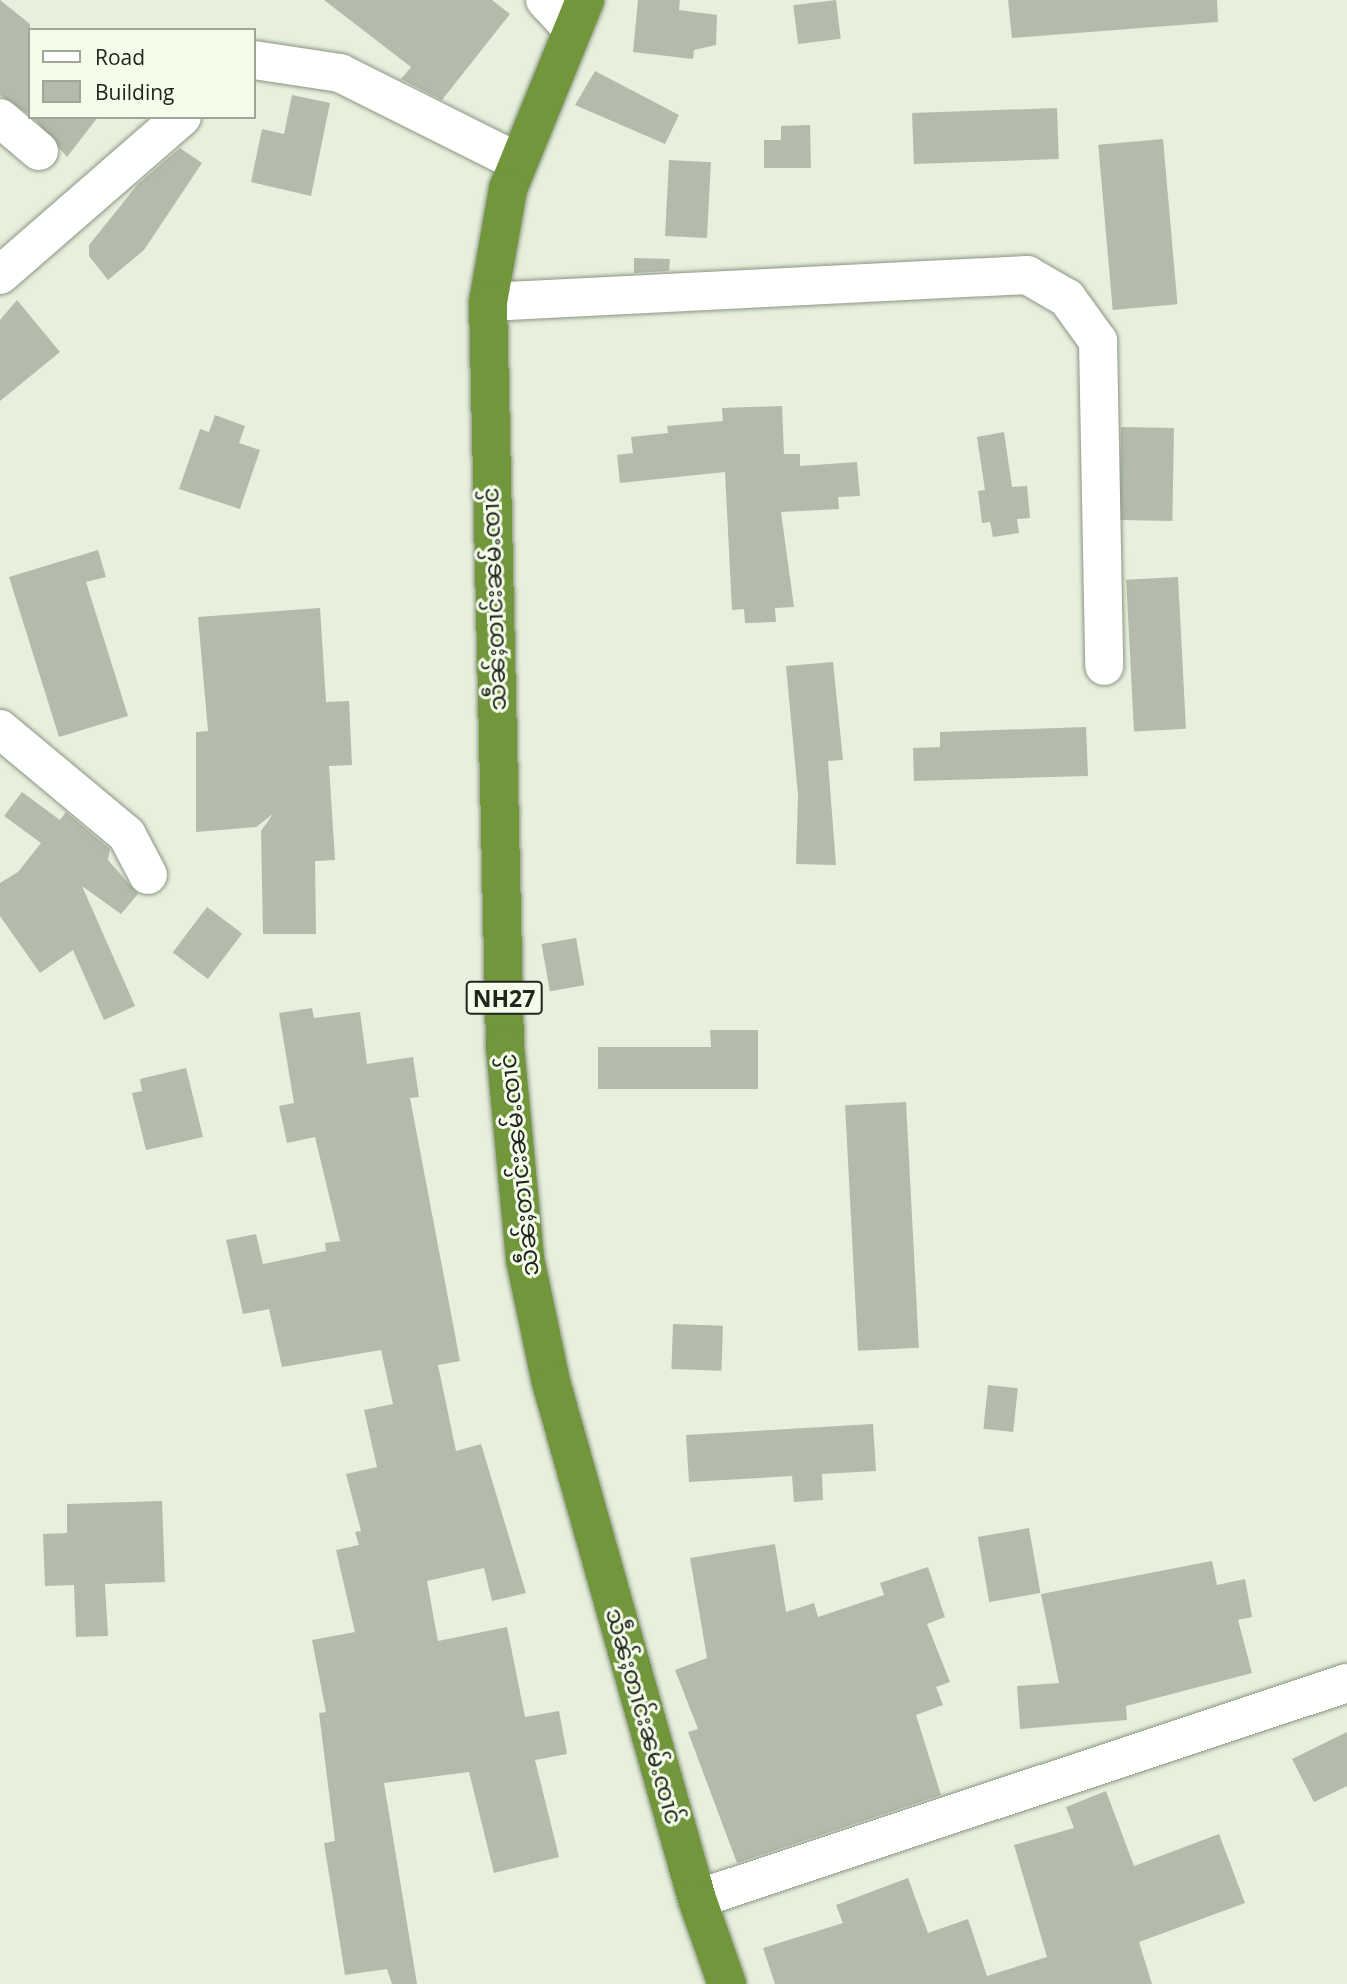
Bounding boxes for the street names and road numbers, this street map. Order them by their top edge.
street label: သဵၼ်ႈတၢင်းၼမ်ႉၸၢင် [475,487,511,711]
road number: NH27 [466,979,542,1018]
street label: သဵၼ်ႈတၢင်းၼမ်ႉၸၢင် [492,1052,544,1278]
street label: သဵၼ်ႈတၢင်းၼမ်ႉၸၢင် [600,1605,690,1827]

